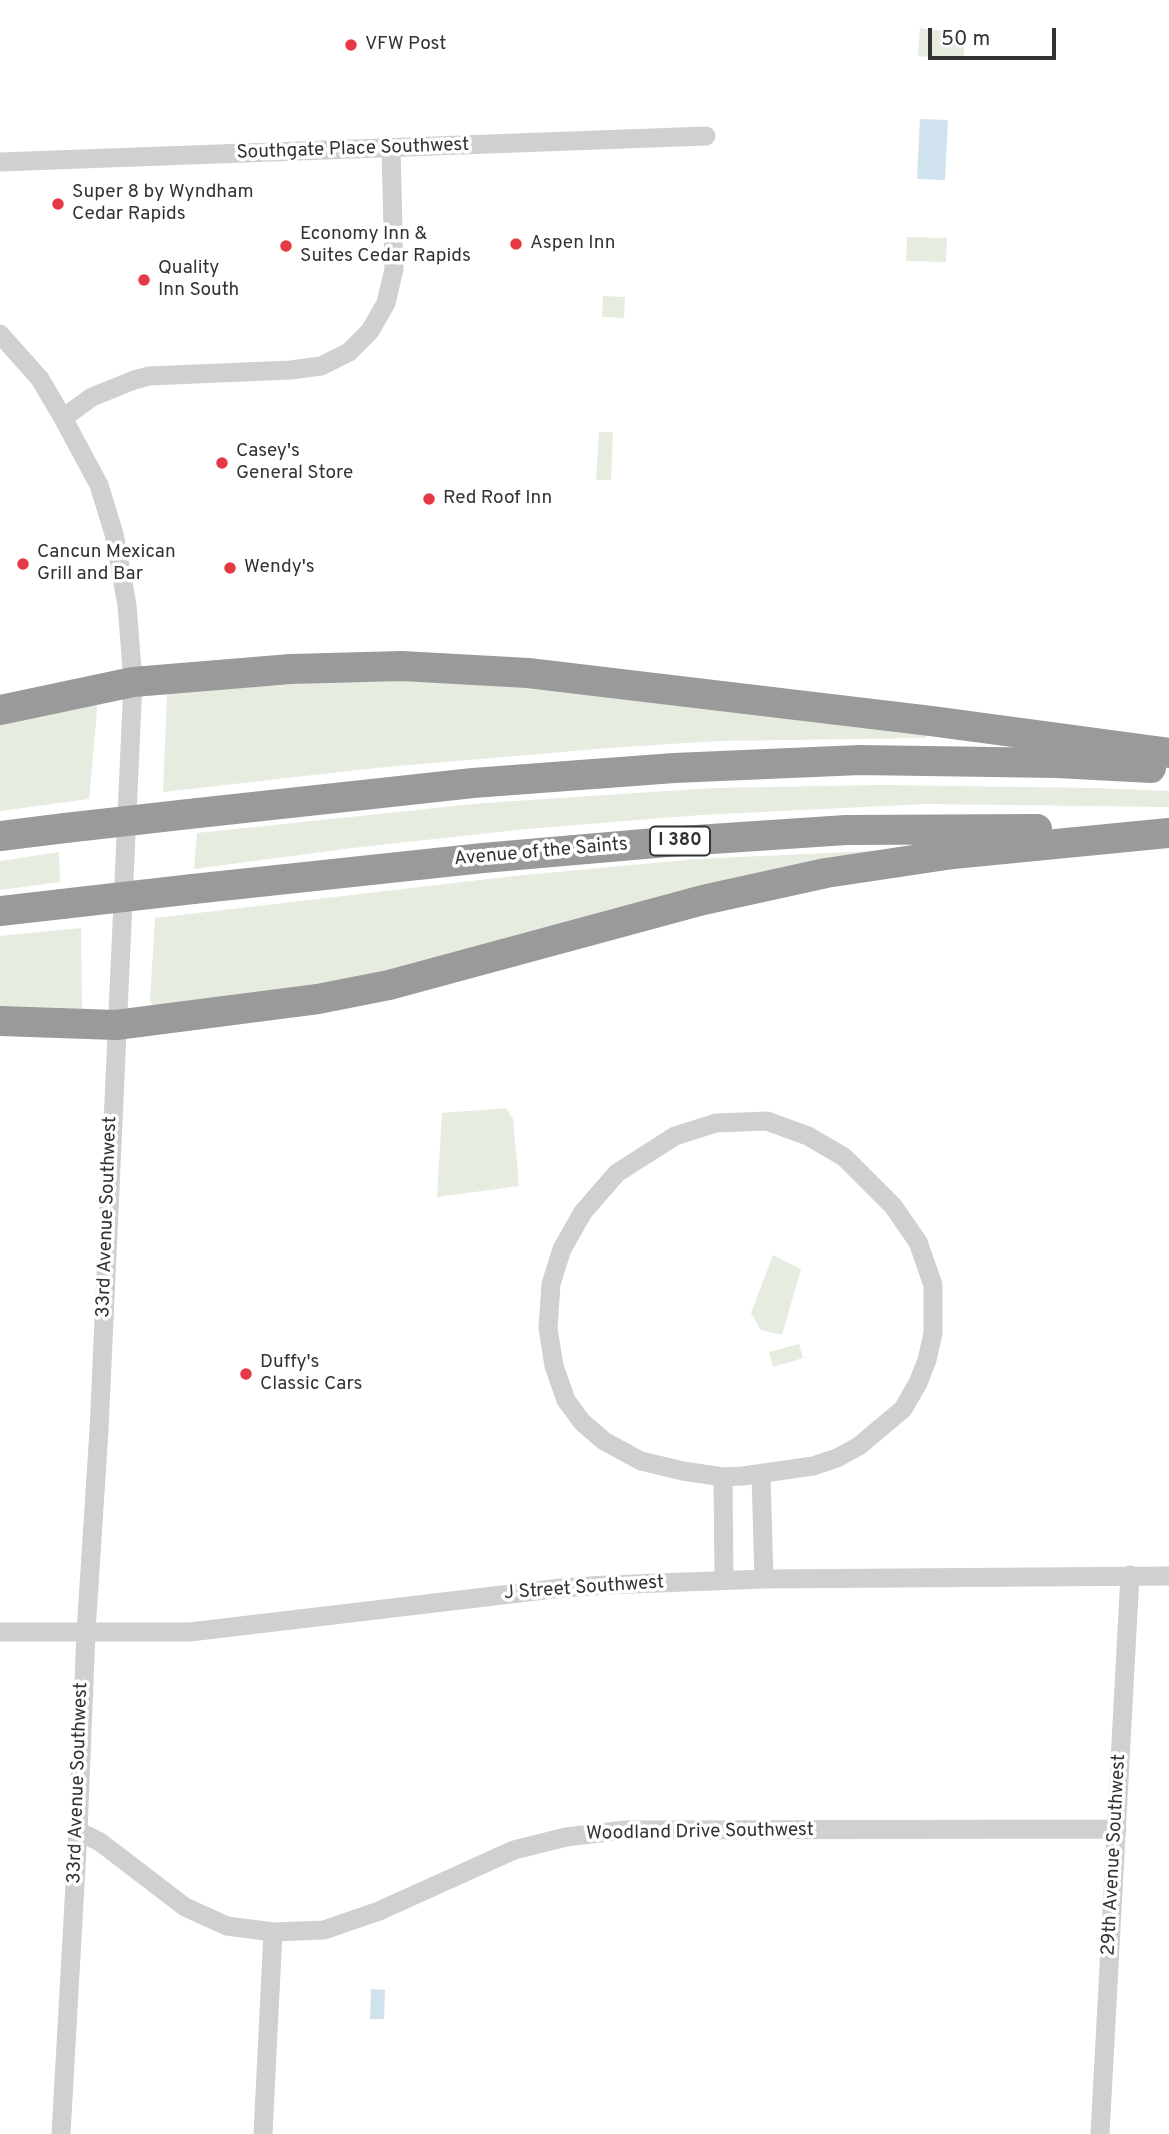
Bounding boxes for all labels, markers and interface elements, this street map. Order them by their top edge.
scale bar [931,14,1059,58]
text: 50 m [941,26,990,53]
place label: VFW Post [365,34,446,56]
marker: VFW Post [343,37,359,53]
street label: Southgate Place Southwest [236,135,470,165]
place label: Super 8 by Wyndham Cedar Rapids [72,182,253,226]
marker: Super 8 by Wyndham Cedar Rapids [50,196,66,212]
place label: Economy Inn & Suites Cedar Rapids [300,224,471,268]
place label: Aspen Inn [530,233,615,255]
marker: Aspen Inn [508,236,524,252]
marker: Economy Inn & Suites Cedar Rapids [278,238,294,254]
place label: Quality Inn South [158,258,239,302]
marker: Quality Inn South [136,272,152,288]
place label: Casey's General Store [236,441,353,485]
marker: Casey's General Store [214,455,230,471]
place label: Red Roof Inn [443,488,552,510]
marker: Red Roof Inn [421,491,437,507]
place label: Cancun Mexican Grill and Bar [37,542,176,586]
marker: Cancun Mexican Grill and Bar [15,556,31,572]
place label: Wendy's [244,557,315,579]
marker: Wendy's [222,560,238,576]
road number: I 380 [650,826,710,856]
street label: Avenue of the Saints [453,834,629,872]
street label: 33rd Avenue Southwest [93,1116,123,1318]
place label: Duffy's Classic Cars [260,1352,363,1396]
marker: Duffy's Classic Cars [238,1366,254,1382]
street label: J Street Southwest [503,1572,665,1606]
street label: 33rd Avenue Southwest [64,1682,94,1884]
street label: 29th Avenue Southwest [1098,1754,1132,1956]
street label: Woodland Drive Southwest [586,1820,814,1846]

